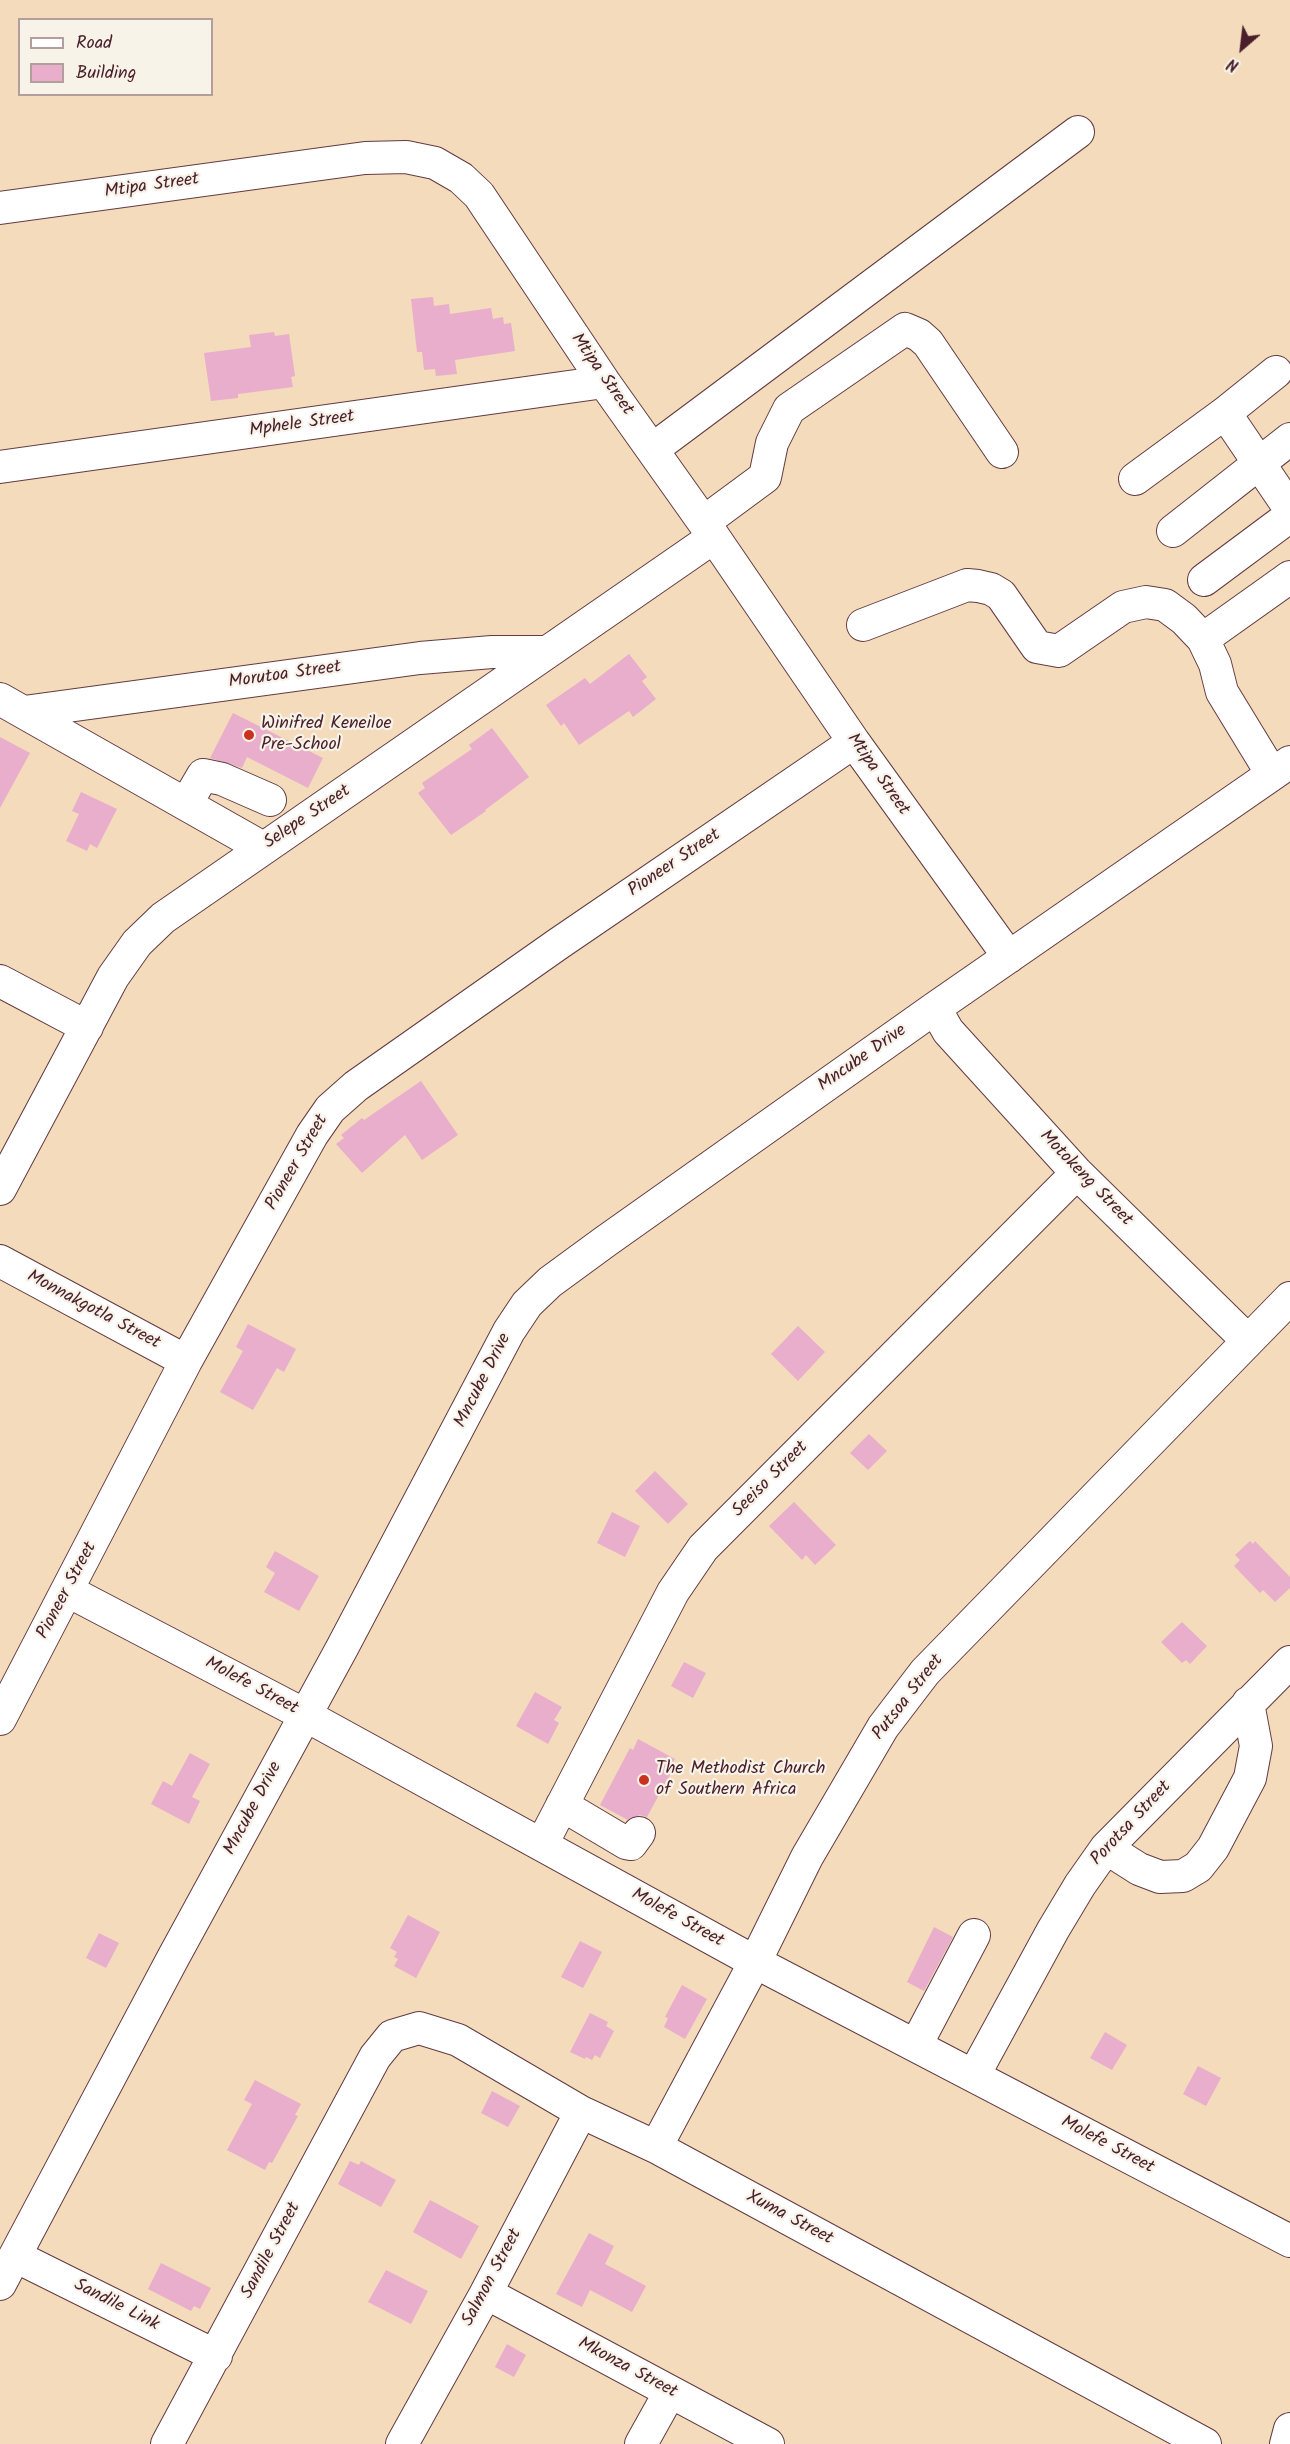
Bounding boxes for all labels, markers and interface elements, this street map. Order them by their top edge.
legend [18,18,213,96]
north arrow [1212,18,1272,78]
text: Road [76,29,112,58]
text: N [1223,51,1244,78]
text: Building [76,59,136,88]
street label: Mtipa Street [103,170,201,204]
street label: Mtipa Street [565,330,637,420]
street label: Mphele Street [248,407,356,443]
street label: Morutoa Street [227,657,343,695]
place label: Winifred Keneiloe Pre-School [261,714,392,756]
marker: Winifred Keneiloe Pre-School [242,728,256,742]
street label: Mtipa Street [841,730,913,820]
street label: Selepe Street [261,781,355,855]
street label: Pioneer Street [625,825,725,903]
street label: Mncube Drive [815,1021,911,1097]
street label: Pioneer Street [262,1111,334,1215]
street label: Motokeng Street [1034,1127,1136,1231]
street label: Monnakgotla Street [23,1267,163,1355]
street label: Mncube Drive [451,1330,517,1432]
street label: Seeiso Street [728,1437,814,1523]
street label: Pioneer Street [33,1539,103,1643]
street label: Putsoa Street [869,1651,949,1745]
street label: Molefe Street [201,1653,301,1721]
street label: Mncube Drive [220,1759,288,1859]
place label: The Methodist Church of Southern Africa [656,1759,825,1802]
marker: The Methodist Church of Southern Africa [637,1773,651,1787]
street label: Porotsa Street [1087,1777,1177,1871]
street label: Molefe Street [627,1885,727,1953]
street label: Molefe Street [1057,2112,1157,2180]
street label: Xuma Street [742,2187,836,2251]
street label: Sandile Street [238,2199,306,2303]
street label: Salmon Street [458,2226,528,2330]
street label: Sandile Link [70,2275,162,2337]
street label: Mkonza Street [574,2334,680,2404]

